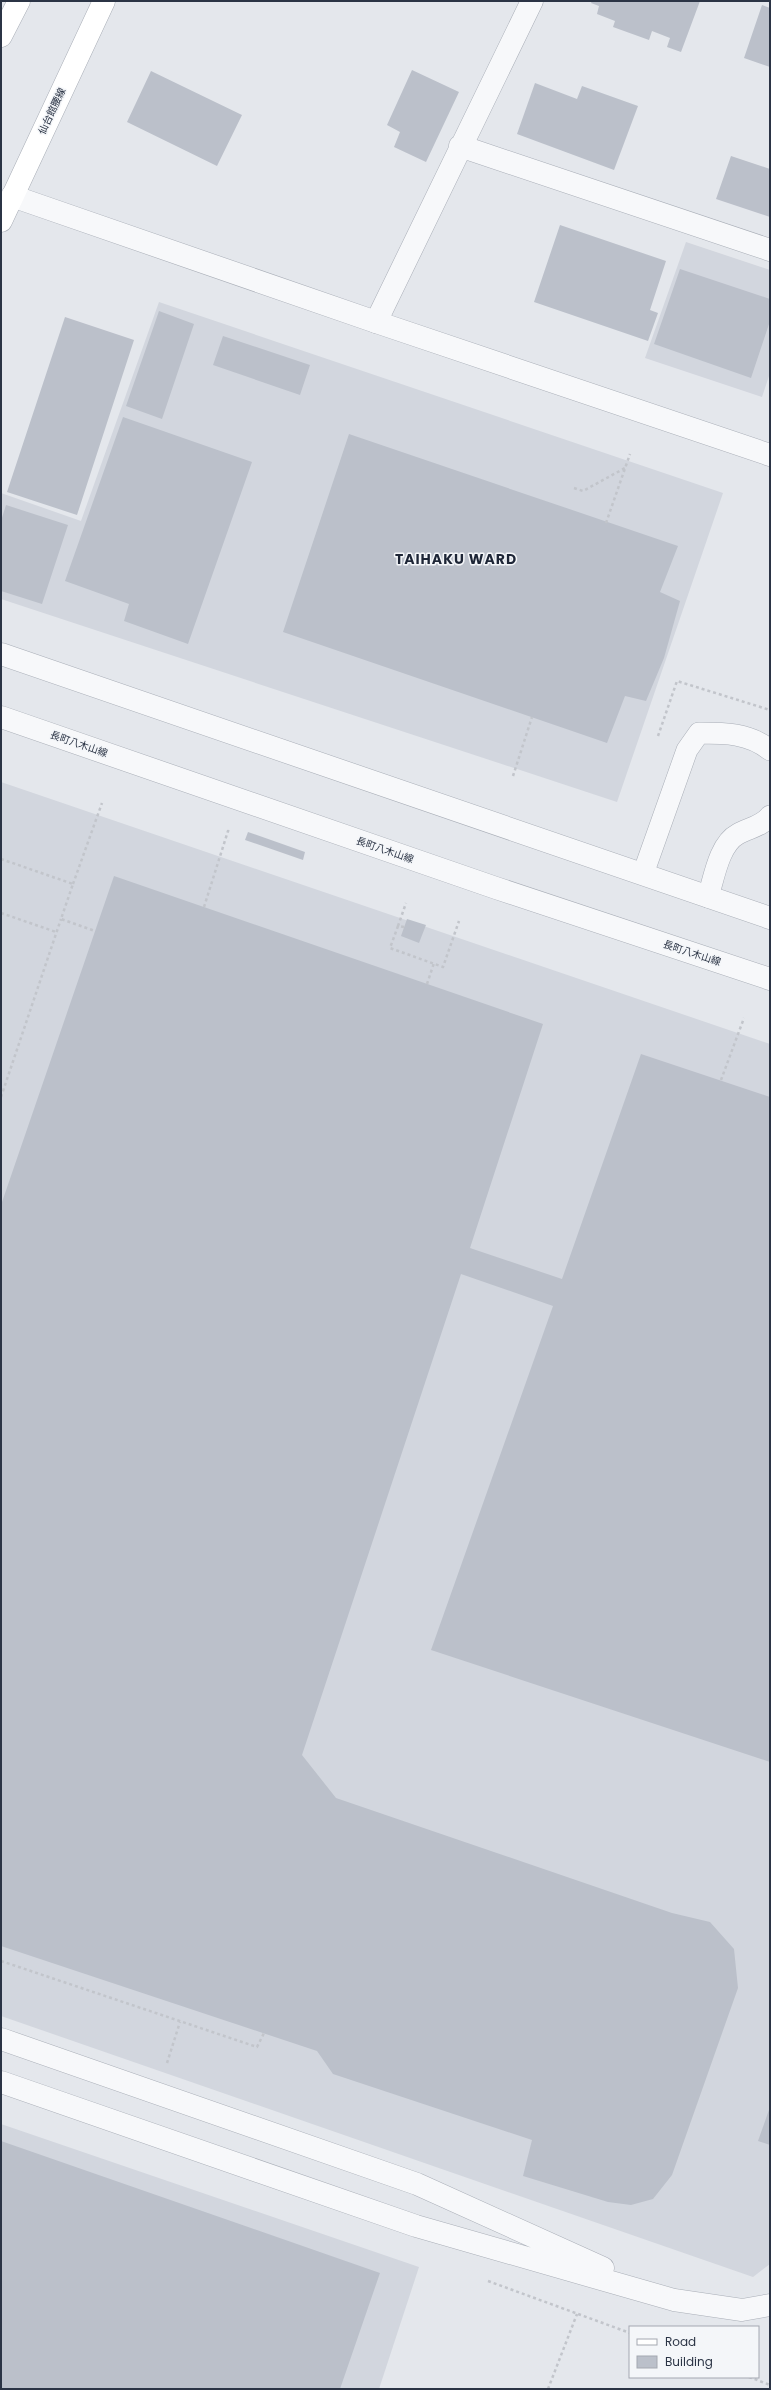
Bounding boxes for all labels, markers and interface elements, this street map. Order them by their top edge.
street label: 仙台館腰線 [35,85,69,137]
district label: TAIHAKU WARD [395,549,517,569]
street label: 長町八木山線 [48,727,110,761]
street label: 長町八木山線 [354,833,416,867]
street label: 長町八木山線 [661,937,723,969]
legend [629,2326,759,2378]
text: Road [665,2333,696,2350]
text: Building [665,2353,713,2370]

